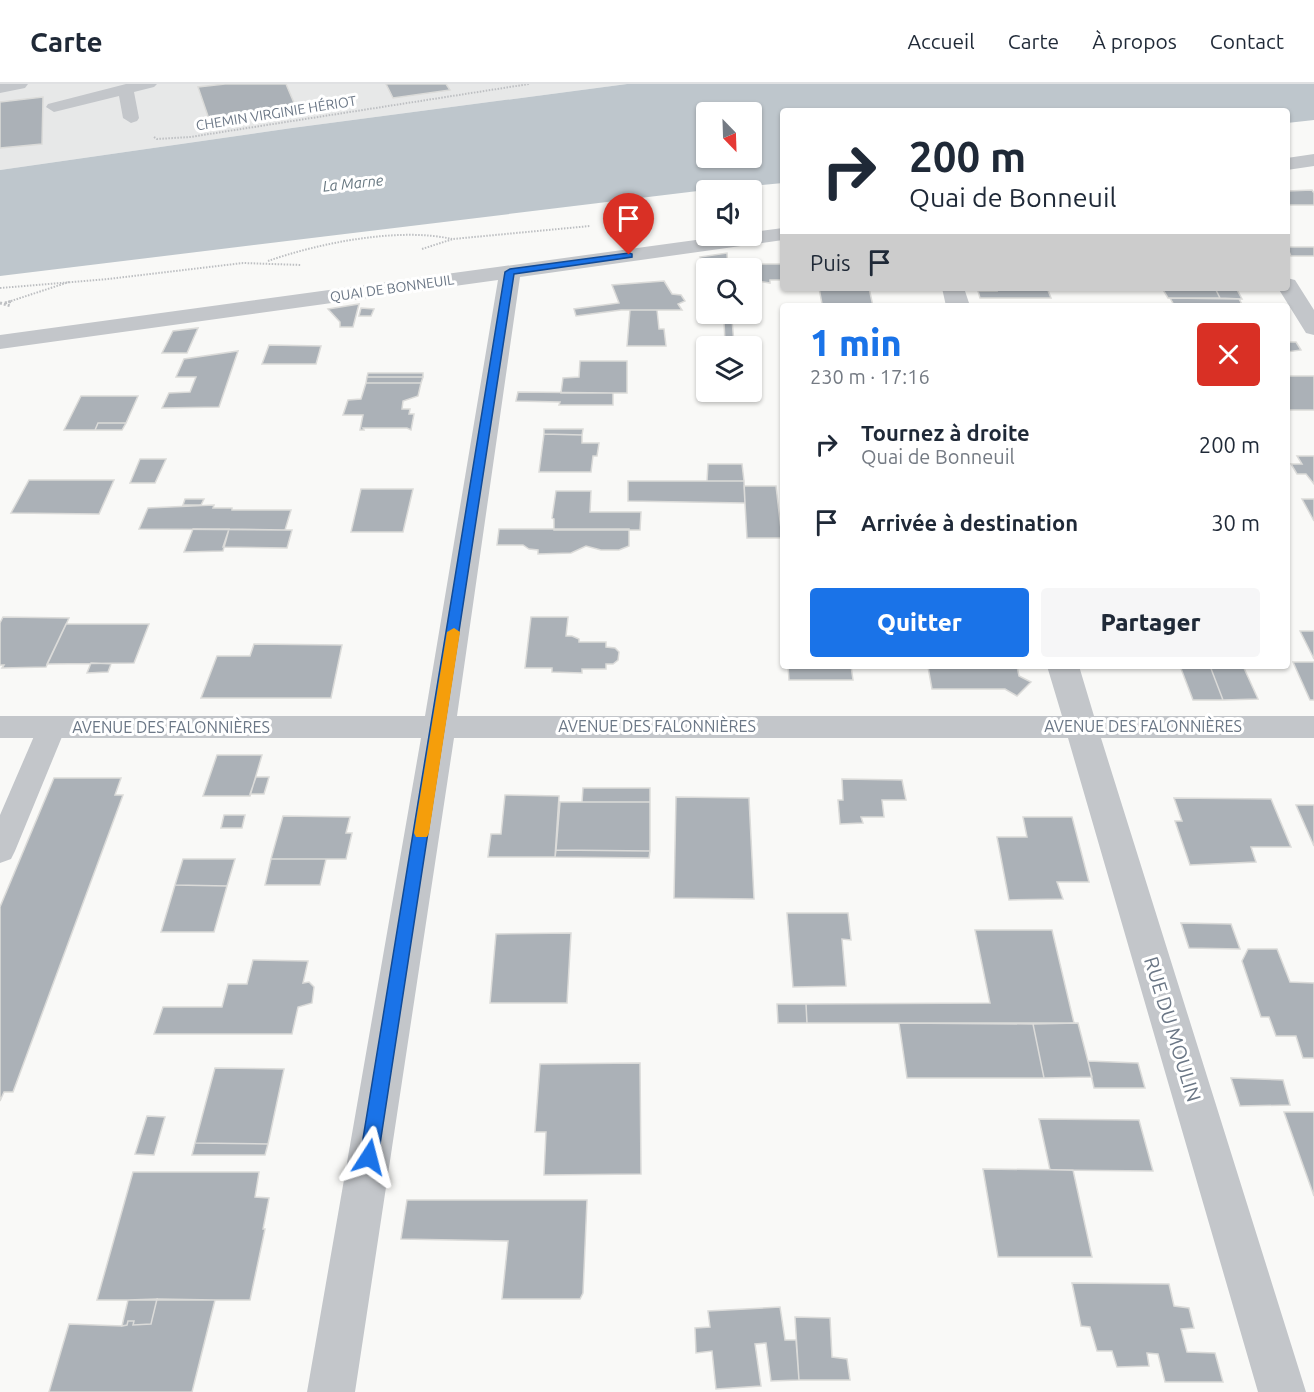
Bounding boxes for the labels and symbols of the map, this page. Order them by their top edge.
street label: CHEMIN VIRGINIE HÉRIOT [195,91,358,134]
north arrow [696,102,762,168]
water label: La Marne [322,171,385,195]
pin [603,193,654,255]
street label: QUAI DE BONNEUIL [329,271,455,305]
street label: AVENUE DES FALONNIÈRES [558,715,756,735]
street label: AVENUE DES FALONNIÈRES [1044,715,1242,735]
street label: AVENUE DES FALONNIÈRES [72,716,270,736]
street label: RUE DU MOULIN [1140,954,1206,1104]
position arrow [337,1125,401,1189]

